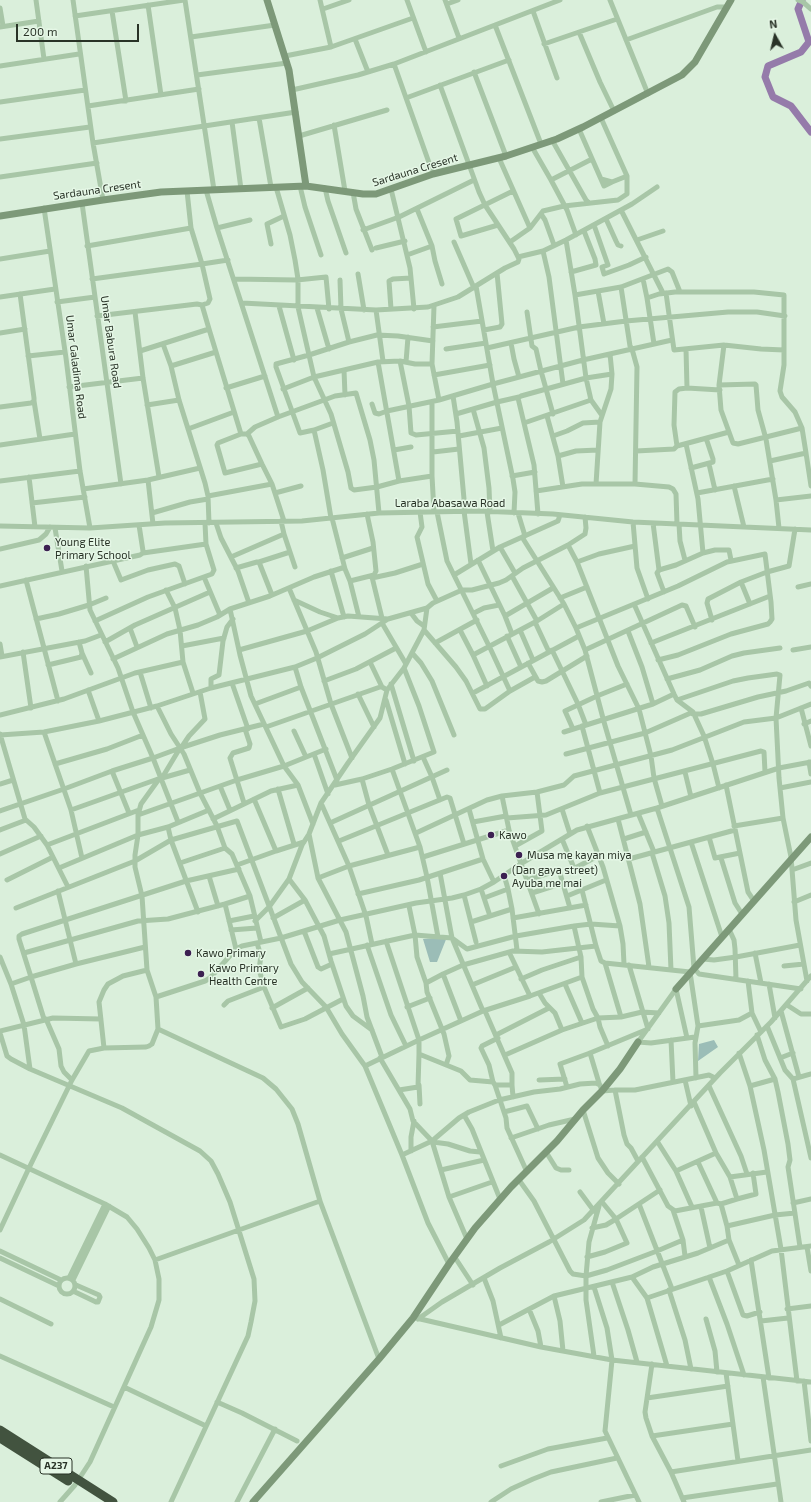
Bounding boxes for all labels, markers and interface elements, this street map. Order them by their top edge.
scale bar [18,16,141,42]
north arrow [755,16,795,56]
text: N [768,17,778,31]
text: 200 m [23,24,57,38]
street label: Sardauna Cresent [371,151,459,189]
street label: Sardauna Cresent [52,177,142,203]
street label: Umar Babura Road [98,295,124,389]
street label: Umar Galadima Road [63,314,89,420]
street label: Laraba Abasawa Road [395,496,505,510]
place label: Young Elite Primary School [55,535,131,561]
marker: Young Elite Primary School [42,543,52,553]
place label: Kawo [499,828,527,842]
marker: Kawo [486,830,496,840]
place label: Musa me kayan miya [527,848,631,862]
marker: Musa me kayan miya [514,850,524,860]
place label: (Dan gaya street) Ayuba me mai [512,863,598,889]
marker: (Dan gaya street) Ayuba me mai [499,871,509,881]
place label: Kawo Primary [196,946,266,960]
marker: Kawo Primary [183,948,193,958]
place label: Kawo Primary Health Centre [209,961,279,987]
marker: Kawo Primary Health Centre [196,969,206,979]
road number: A237 [40,1458,72,1474]

